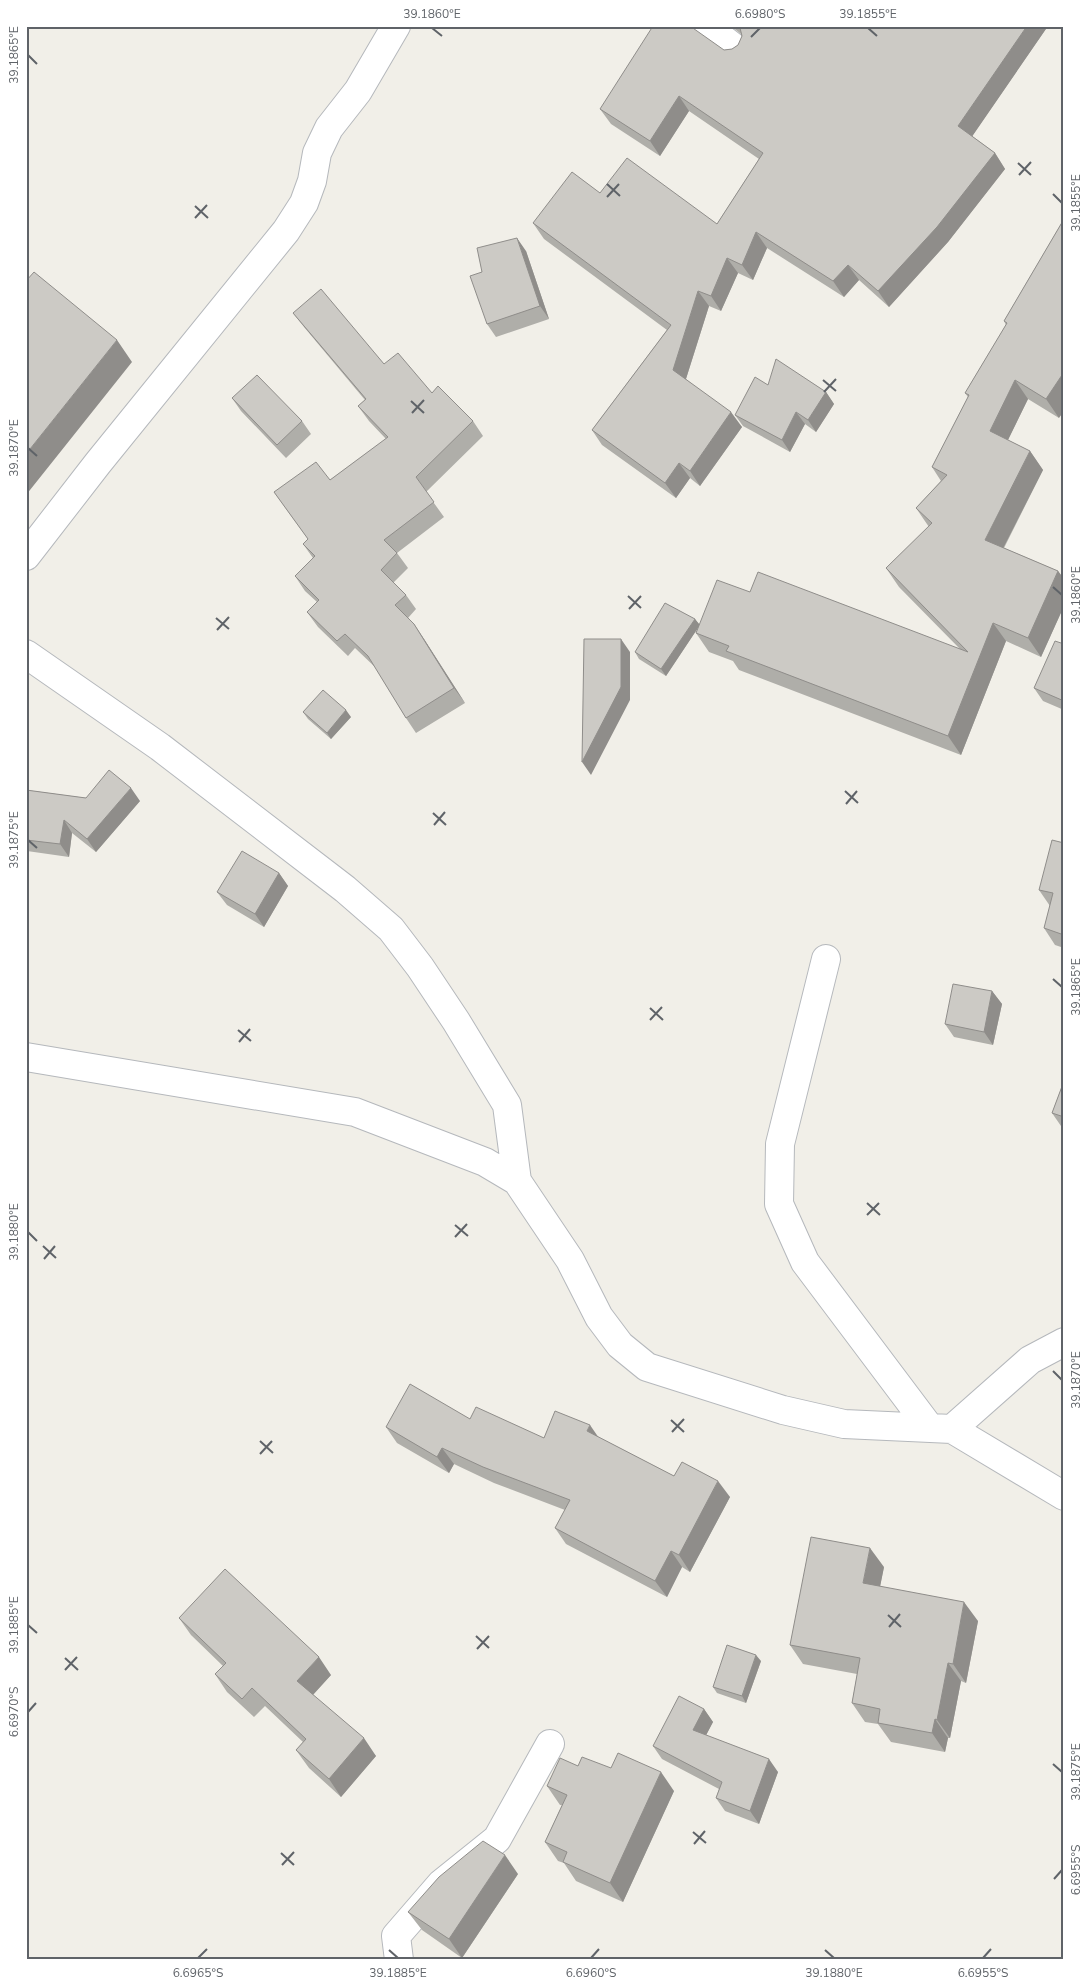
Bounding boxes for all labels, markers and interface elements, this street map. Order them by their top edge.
text: 39.1860°E [403,6,461,22]
text: 6.6980°S [735,6,785,22]
text: 39.1855°E [839,6,897,22]
text: 39.1865°E [6,26,22,84]
text: 39.1855°E [1068,174,1084,232]
text: 39.1870°E [6,419,22,477]
text: 39.1860°E [1068,566,1084,624]
text: 39.1875°E [6,811,22,869]
text: 39.1865°E [1068,958,1084,1016]
text: 39.1880°E [6,1203,22,1261]
text: 39.1870°E [1068,1351,1084,1409]
text: 39.1885°E [6,1596,22,1654]
text: 6.6970°S [6,1687,22,1737]
text: 39.1875°E [1068,1743,1084,1801]
text: 6.6955°S [1068,1845,1084,1895]
text: 6.6965°S [173,1965,223,1981]
text: 39.1885°E [369,1965,427,1981]
text: 6.6960°S [566,1965,616,1981]
text: 39.1880°E [805,1965,863,1981]
text: 6.6955°S [958,1965,1008,1981]

